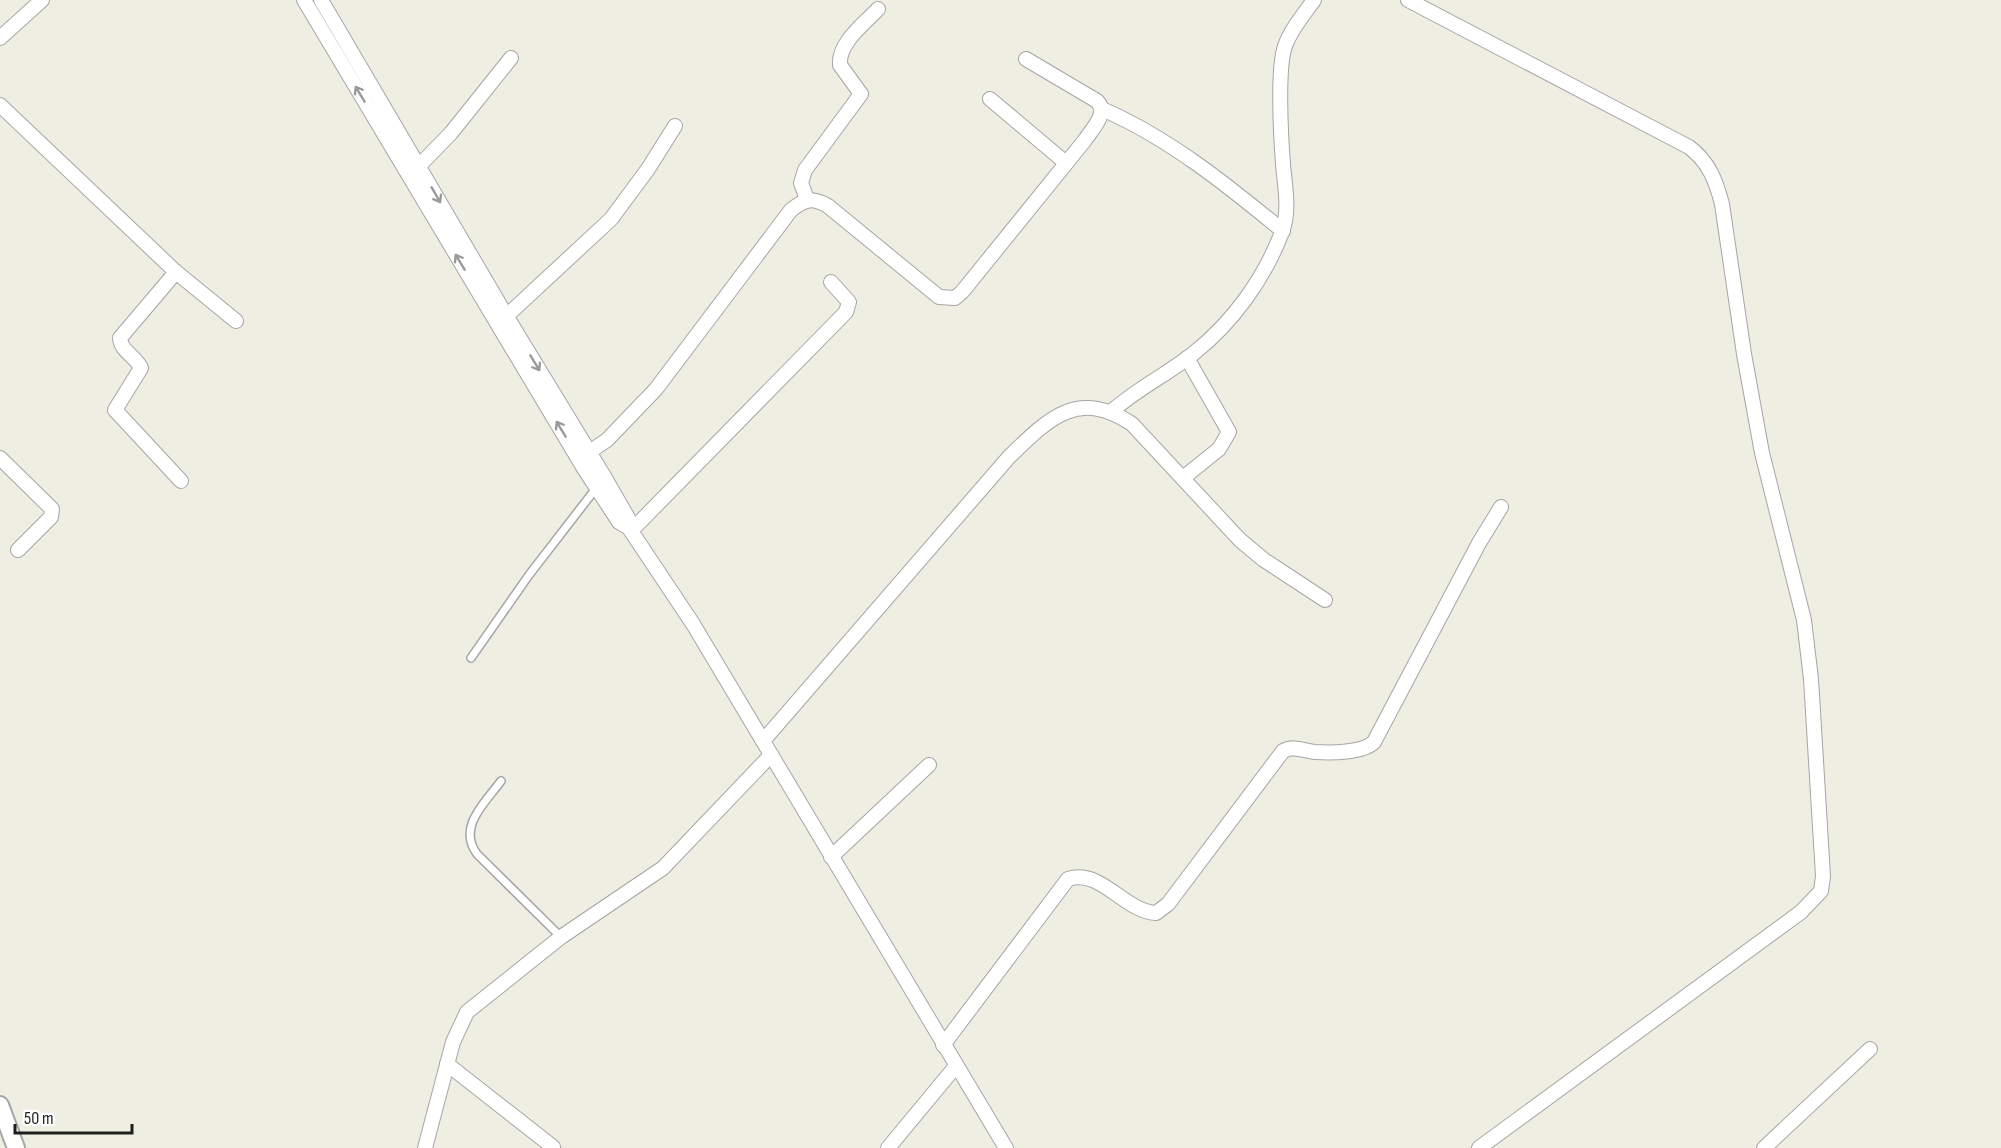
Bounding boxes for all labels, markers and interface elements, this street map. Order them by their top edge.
one-way arrow [354,86,366,103]
one-way arrow [430,186,442,203]
one-way arrow [454,254,466,271]
one-way arrow [529,354,541,371]
one-way arrow [554,421,566,438]
scale bar [15,1097,132,1135]
text: 50 m [24,1108,54,1129]

